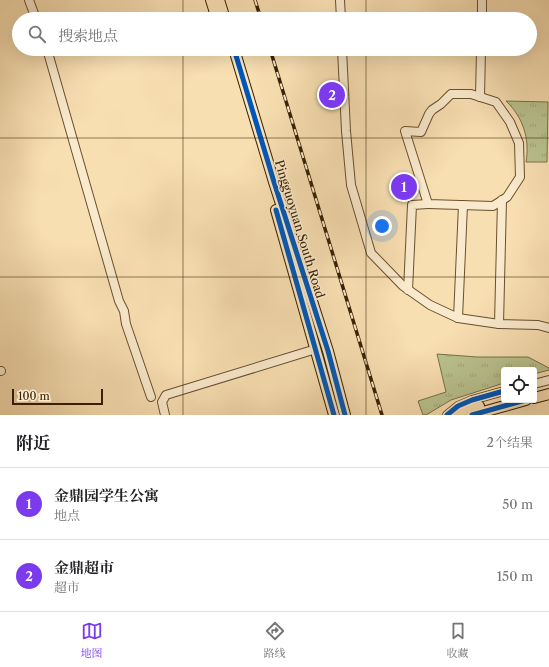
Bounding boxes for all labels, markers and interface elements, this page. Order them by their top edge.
search box [12,12,537,56]
icon: search [26,23,48,45]
text: 搜索地点 [58,26,118,45]
pin: 2 [319,80,345,110]
street label: Pingguoyuan South Road [272,158,328,301]
pin: 1 [391,172,417,202]
your location [372,216,392,236]
map controls [501,367,537,403]
button: locate [501,367,537,403]
scale bar [12,387,103,406]
text: 100 m [18,389,50,403]
text: 附近 [16,433,50,453]
text: 2个结果 [487,434,533,450]
text: 金鼎园学生公寓 [54,486,159,505]
text: 1 [26,496,32,512]
text: 50 m [502,496,533,512]
text: 地点 [54,507,80,523]
text: 金鼎超市 [54,558,114,577]
text: 2 [25,568,33,584]
text: 150 m [497,568,533,584]
text: 超市 [54,579,80,595]
tab: 地图 [81,620,103,660]
tab: 路线 [264,620,286,660]
tab: 收藏 [447,620,469,660]

